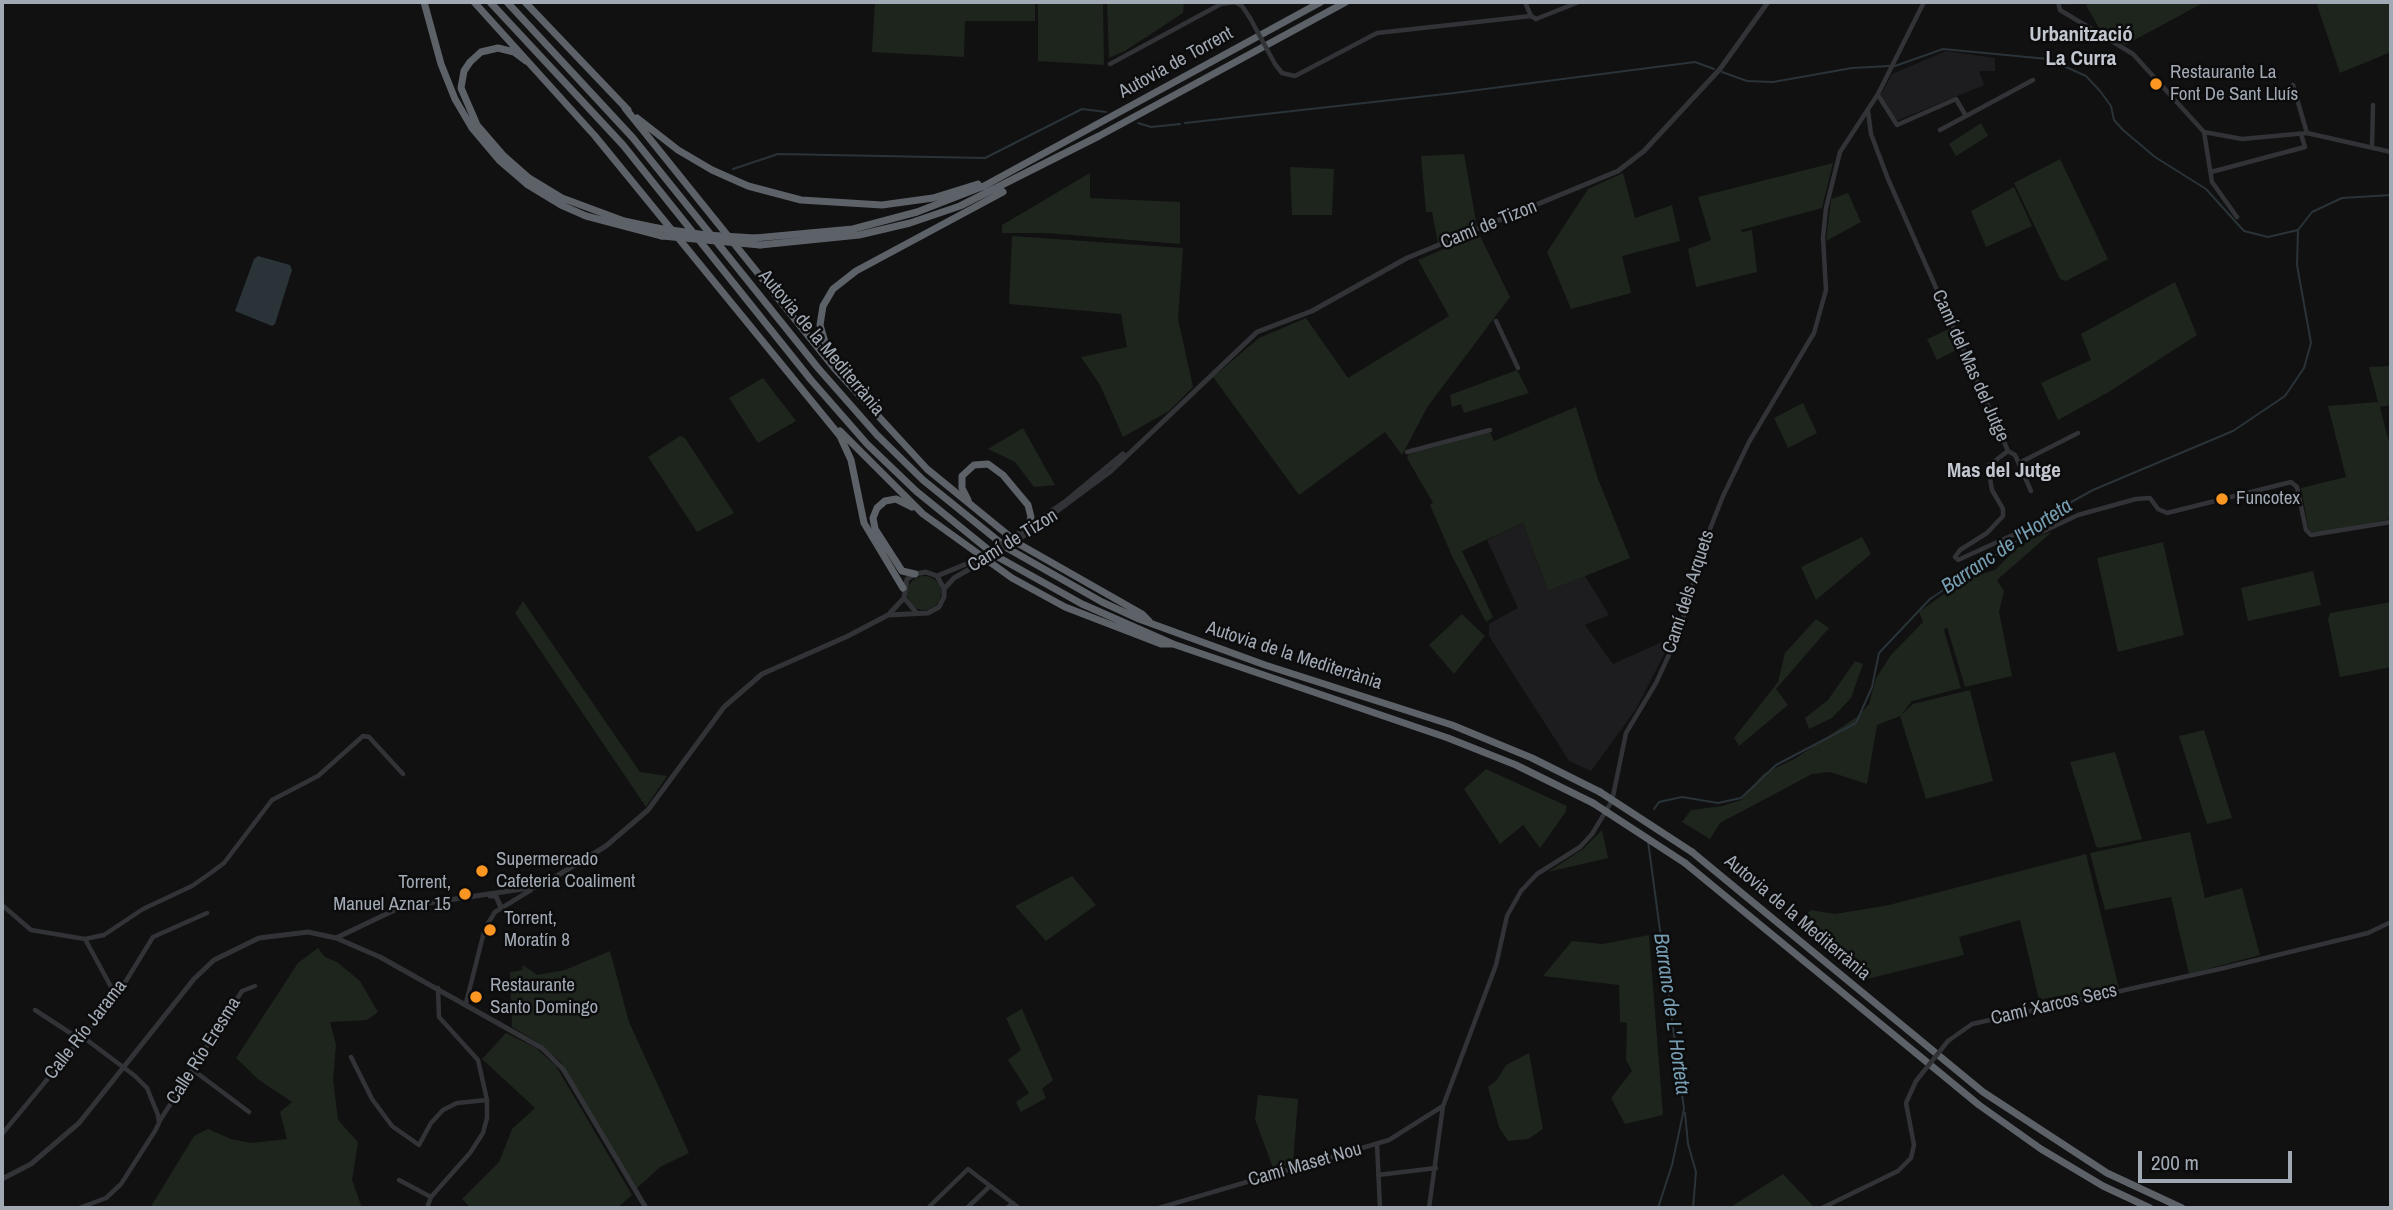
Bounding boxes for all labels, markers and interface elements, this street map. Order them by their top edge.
street label: Autovia de Torrent [1115,22,1237,104]
district label: Urbanització La Curra [2029,22,2133,72]
place label: Restaurante La Font De Sant Lluís [2170,62,2298,106]
marker: Restaurante La Font De Sant Lluís [2148,76,2164,92]
street label: Camí de Tizon [1438,195,1540,255]
street label: Autovia de la Mediterrània [753,265,889,421]
street label: Camí del Mas del Jutge [1926,287,2014,445]
district label: Mas del Jutge [1947,458,2061,484]
place label: Funcotex [2236,488,2300,510]
marker: Funcotex [2214,491,2230,507]
water label: Barranc de l'Horteta [1937,494,2077,600]
street label: Camí de Tizon [964,504,1062,578]
street label: Camí dels Arquets [1658,528,1720,656]
street label: Autovia de la Mediterrània [1203,617,1385,695]
place label: Supermercado Cafeteria Coaliment [496,849,635,893]
street label: Autovia de la Mediterrània [1719,850,1875,986]
marker: Supermercado Cafeteria Coaliment [474,863,490,879]
place label: Torrent, Manuel Aznar 15 [333,872,451,916]
marker: Torrent, Manuel Aznar 15 [457,886,473,902]
place label: Torrent, Moratín 8 [504,908,570,952]
marker: Torrent, Moratín 8 [482,922,498,938]
water label: Barranc de L' Horteta [1647,931,1695,1097]
place label: Restaurante Santo Domingo [490,975,598,1019]
street label: Calle Río Jarama [40,976,132,1084]
street label: Camí Xarcos Secs [1989,979,2119,1031]
marker: Restaurante Santo Domingo [468,989,484,1005]
street label: Calle Río Eresma [162,993,246,1109]
scale bar [2141,1136,2295,1180]
street label: Camí Maset Nou [1246,1138,1364,1192]
text: 200 m [2151,1148,2199,1177]

